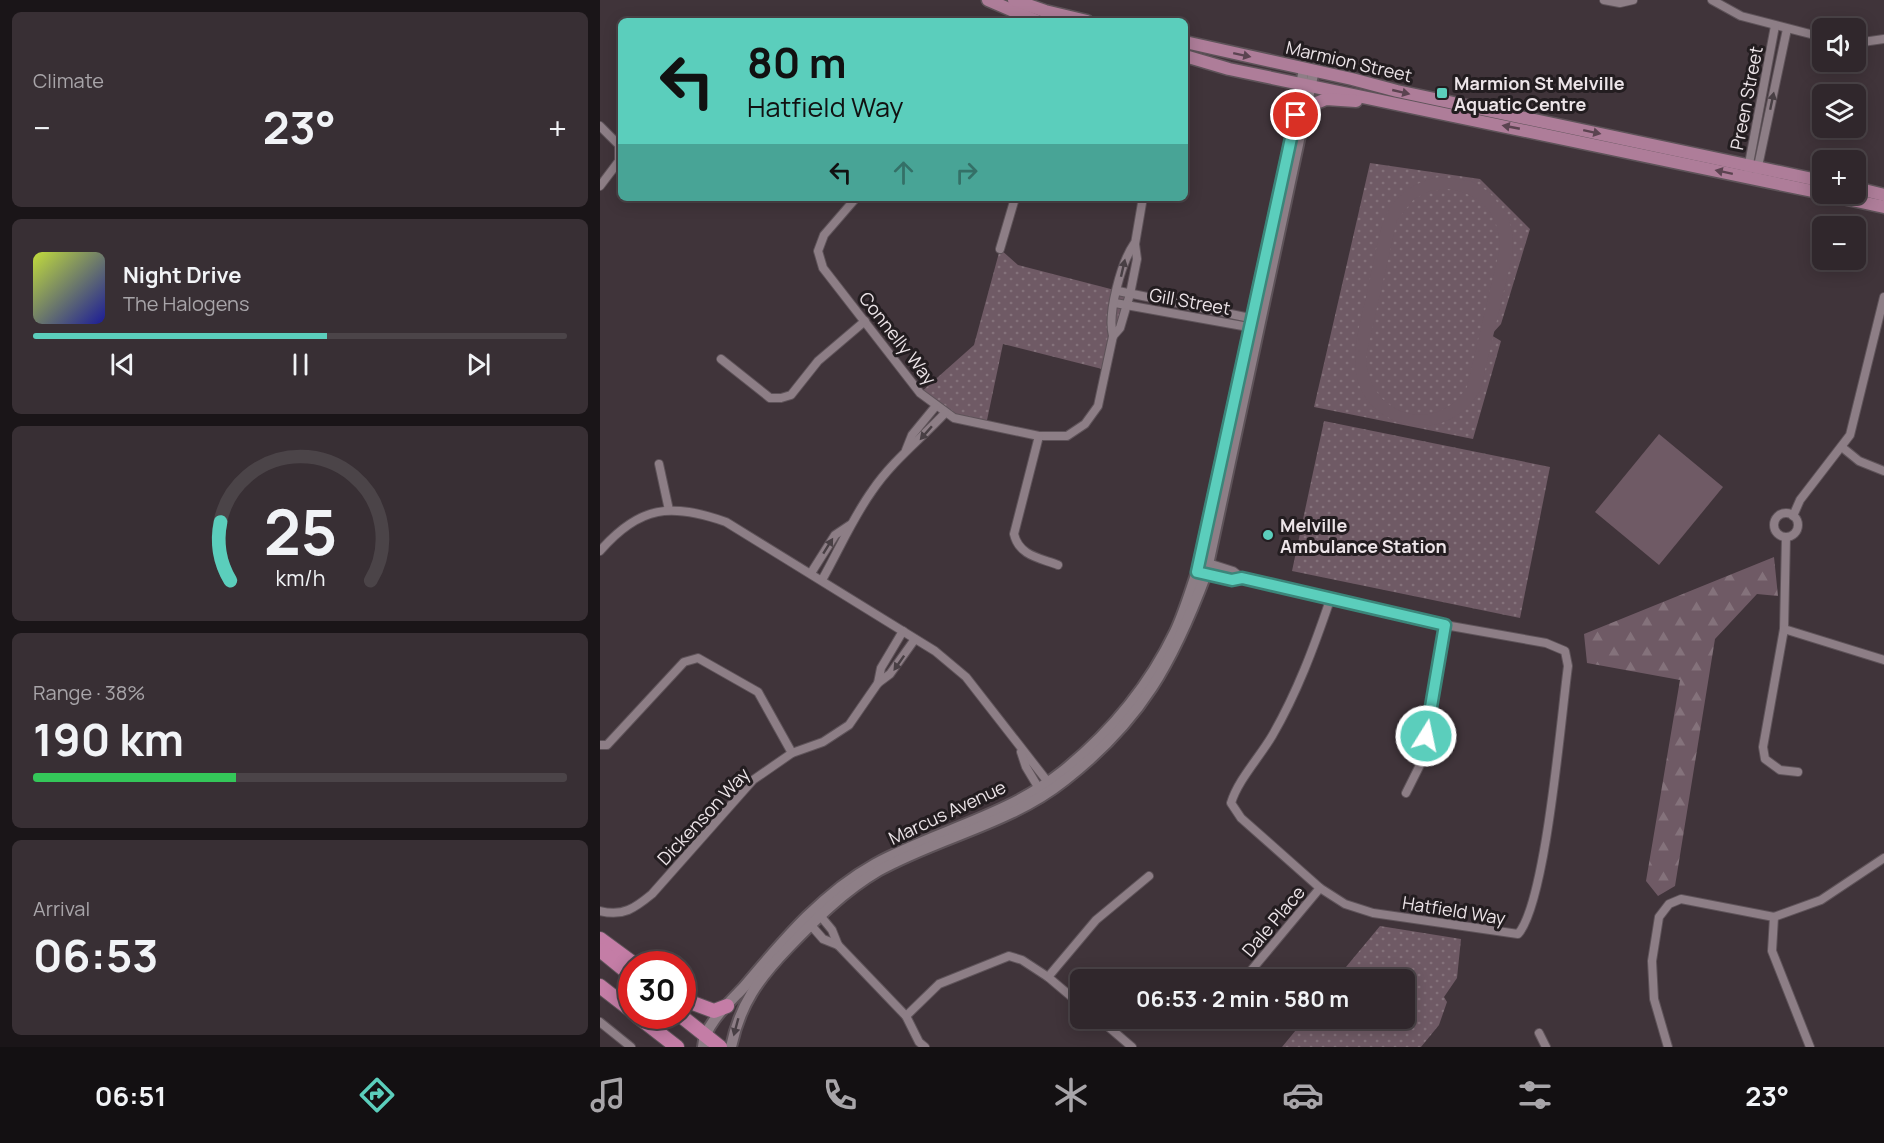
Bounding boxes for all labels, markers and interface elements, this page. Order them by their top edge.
map controls [1812,18,1866,270]
button: sound [1812,18,1866,72]
text: 80 m [747,33,847,91]
street label: Marmion Street [1284,35,1414,87]
icon: left [648,42,726,120]
street label: Preen Street [1724,44,1768,152]
one-way arrow [1233,51,1252,60]
text: Climate [33,67,104,94]
place label: Marmion St Melville Aquatic Centre [1454,71,1625,116]
button: layers [1812,84,1866,138]
marker: Marmion St Melville Aquatic Centre [1435,86,1449,100]
text: Hatfield Way [747,88,904,125]
one-way arrow [1392,88,1411,97]
pin [1270,89,1321,140]
one-way arrow [1767,92,1777,110]
text: 23° [263,96,336,158]
icon: arrive [1279,98,1312,131]
text: − [33,105,51,150]
text: + [548,105,567,150]
one-way arrow [1502,122,1520,132]
one-way arrow [1583,128,1601,138]
button: + [1812,150,1866,204]
icon: left [824,156,857,189]
icon: ahead [887,156,920,189]
icon: right [950,156,983,189]
one-way arrow [1715,167,1734,176]
button: − [1812,216,1866,270]
one-way arrow [1119,259,1128,278]
text: Night Drive [123,260,242,290]
street label: Gill Street [1148,282,1232,320]
street label: Connelly Way [854,287,942,390]
text: The Halogens [123,290,249,317]
icon: previous [106,348,139,381]
icon: pause [284,348,317,381]
icon: next [462,348,495,381]
one-way arrow [920,425,933,441]
text: 25 [263,488,337,574]
place label: Melville Ambulance Station [1280,513,1447,558]
marker: Melville Ambulance Station [1261,528,1275,542]
one-way arrow [822,538,833,554]
text: km/h [275,563,325,592]
one-way arrow [893,654,905,670]
text: Range · 38% [33,679,145,706]
position arrow [1394,704,1458,768]
text: 190 km [33,708,184,770]
street label: Dickenson Way [651,762,755,870]
street label: Marcus Avenue [884,774,1010,850]
street label: Dale Place [1236,880,1310,962]
street label: Hatfield Way [1401,890,1508,930]
text: Arrival [33,895,90,922]
text: 06:53 [33,924,159,986]
speed limit sign: 30 [618,951,696,1029]
text: 06:53 · 2 min · 580 m [1136,984,1349,1014]
one-way arrow [731,1018,740,1036]
icon: directions [356,1074,398,1116]
icon: music [587,1074,629,1116]
icon: phone [819,1074,861,1116]
icon: climate [1050,1074,1092,1116]
icon: car [1282,1074,1324,1116]
icon: filters [1514,1074,1556,1116]
text: 06:51 [95,1077,166,1114]
text: 23° [1745,1077,1789,1114]

